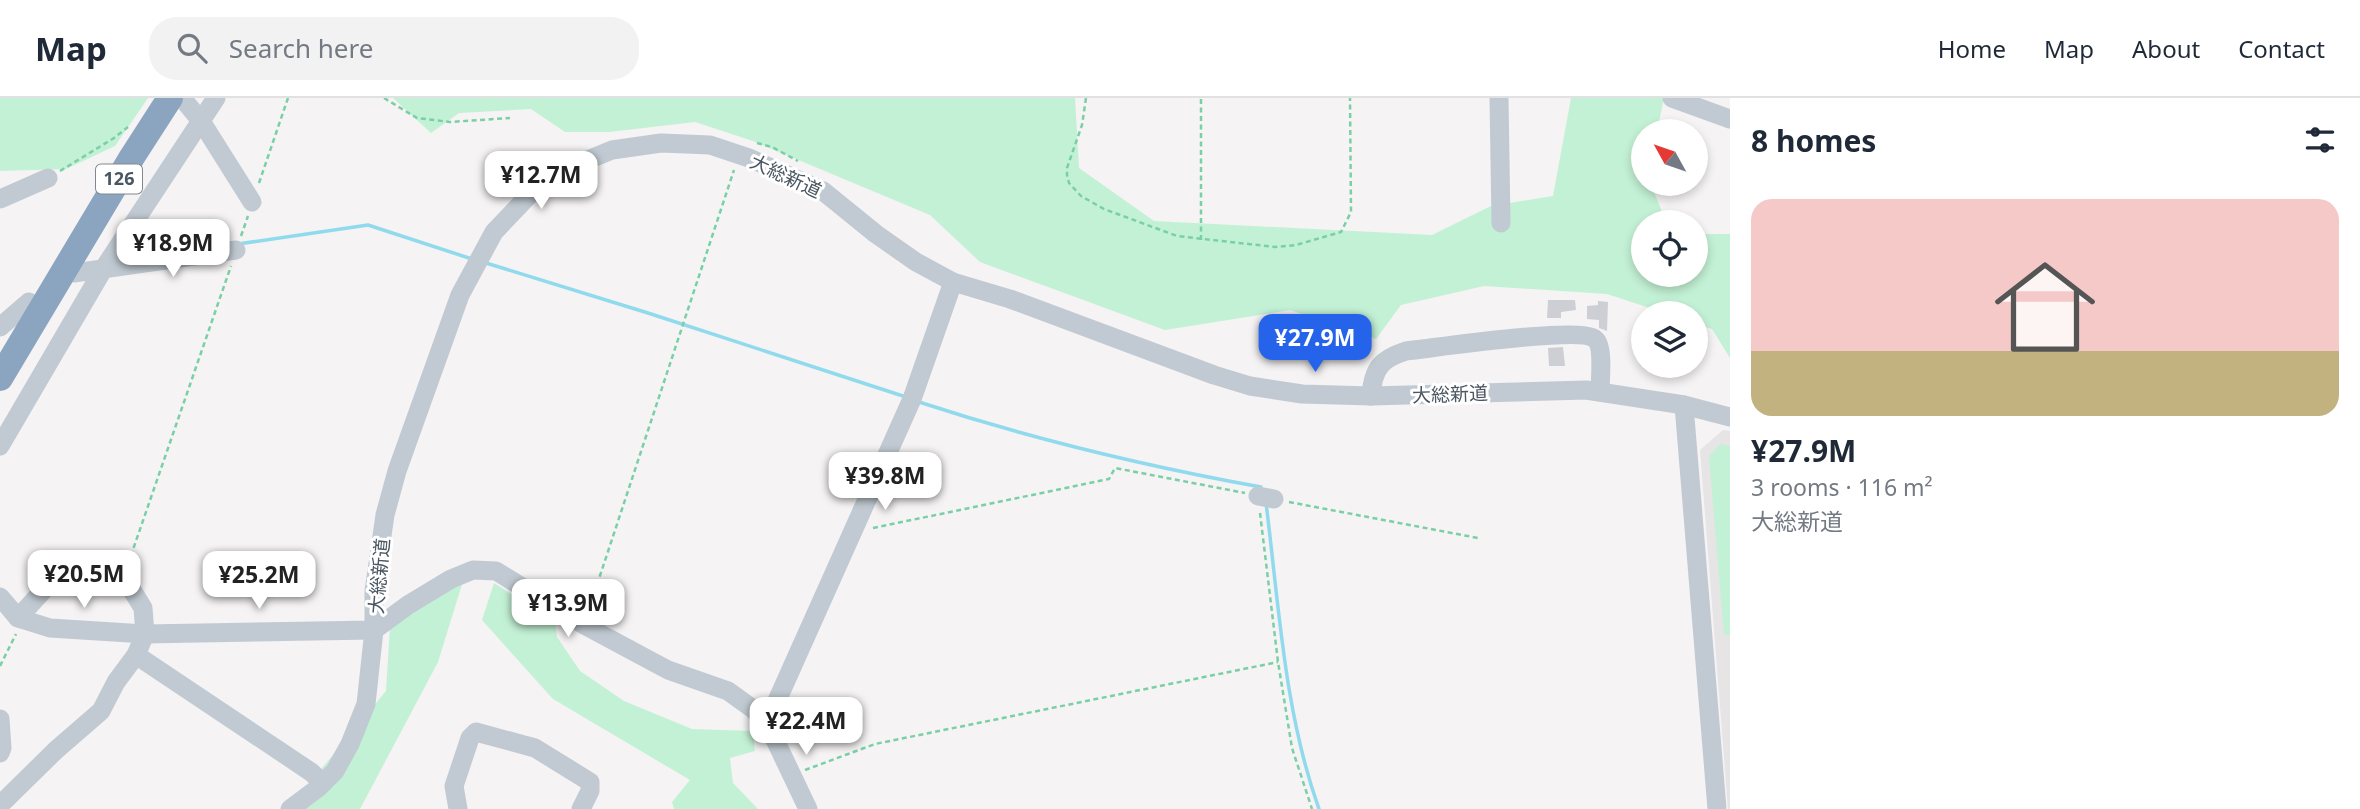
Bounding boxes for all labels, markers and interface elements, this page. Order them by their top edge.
search box [149,17,639,80]
text: Map [35,26,107,71]
icon: search [173,29,211,67]
text: Search here [229,30,373,66]
text: Home [1938,32,2006,65]
text: Map [2044,32,2094,65]
text: About [2132,32,2200,65]
text: Contact [2238,32,2325,65]
north arrow [1631,119,1708,196]
map controls [1631,119,1708,378]
text: 8 homes [1751,120,1876,161]
icon: filters [2301,121,2339,159]
street label: 大総新道 [746,148,826,204]
pin: ¥12.7M [484,152,598,211]
text: ¥12.7M [501,158,581,190]
road number: 126 [96,164,142,194]
button: locate [1631,210,1708,287]
pin: ¥18.9M [116,220,230,279]
text: ¥18.9M [133,226,213,258]
icon: home [1982,244,2108,370]
button: layers [1631,301,1708,378]
pin: ¥27.9M [1258,314,1372,374]
text: ¥27.9M [1275,321,1355,353]
street label: 大総新道 [1412,380,1488,408]
text: ¥27.9M [1751,430,1856,471]
pin: ¥39.8M [828,452,942,512]
text: ¥39.8M [845,459,925,491]
text: 3 rooms · 116 m² [1751,471,1933,503]
text: 大総新道 [1751,505,1843,537]
street label: 大総新道 [363,537,395,615]
pin: ¥20.5M [27,550,141,610]
pin: ¥25.2M [202,552,316,611]
text: ¥20.5M [44,557,124,589]
text: ¥25.2M [219,558,299,590]
pin: ¥13.9M [511,580,625,639]
text: ¥13.9M [528,586,608,618]
pin: ¥22.4M [749,698,863,757]
text: ¥22.4M [766,704,846,736]

